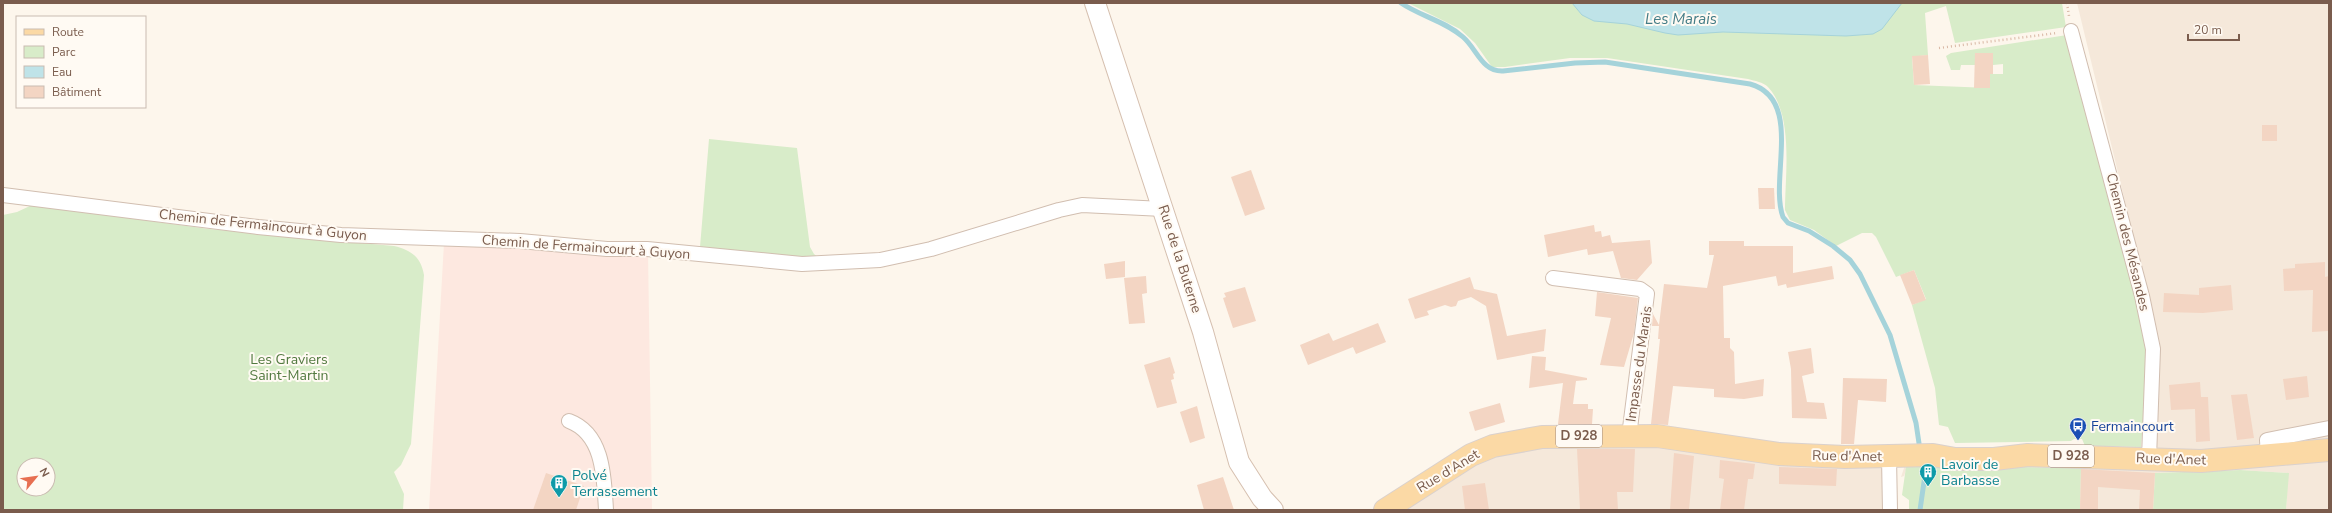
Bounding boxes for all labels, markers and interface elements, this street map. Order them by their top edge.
water label: Les Marais [1645,9,1717,29]
legend [16,16,146,108]
scale bar [2188,16,2239,42]
text: 20 m [2194,22,2222,38]
text: Route [52,24,84,40]
text: Parc [52,44,76,60]
text: Eau [52,64,72,80]
text: Bâtiment [52,84,102,100]
street label: Chemin des Mésandes [2102,171,2154,313]
street label: Rue de la Buterne [1154,202,1206,316]
street label: Chemin de Fermaincourt à Guyon [158,205,368,245]
street label: Chemin de Fermaincourt à Guyon [481,230,691,264]
street label: Impasse du Marais [1621,304,1657,423]
park label: Les Graviers Saint-Martin [250,350,328,385]
bus stop icon: Fermaincourt [2068,416,2088,441]
place label: Fermaincourt [2091,417,2174,436]
road number: D 928 [1556,425,1602,447]
street label: Rue d'Anet [1413,445,1483,497]
road number: D 928 [2048,445,2094,467]
street label: Rue d'Anet [1812,446,1882,466]
street label: Rue d'Anet [2136,448,2206,470]
place label: Lavoir de Barbasse [1941,455,1999,490]
north arrow [16,457,56,497]
building icon: Lavoir de Barbasse [1918,462,1938,487]
text: N [36,465,53,480]
place label: Polvé Terrassement [572,466,657,501]
building icon: Polvé Terrassement [549,473,569,498]

